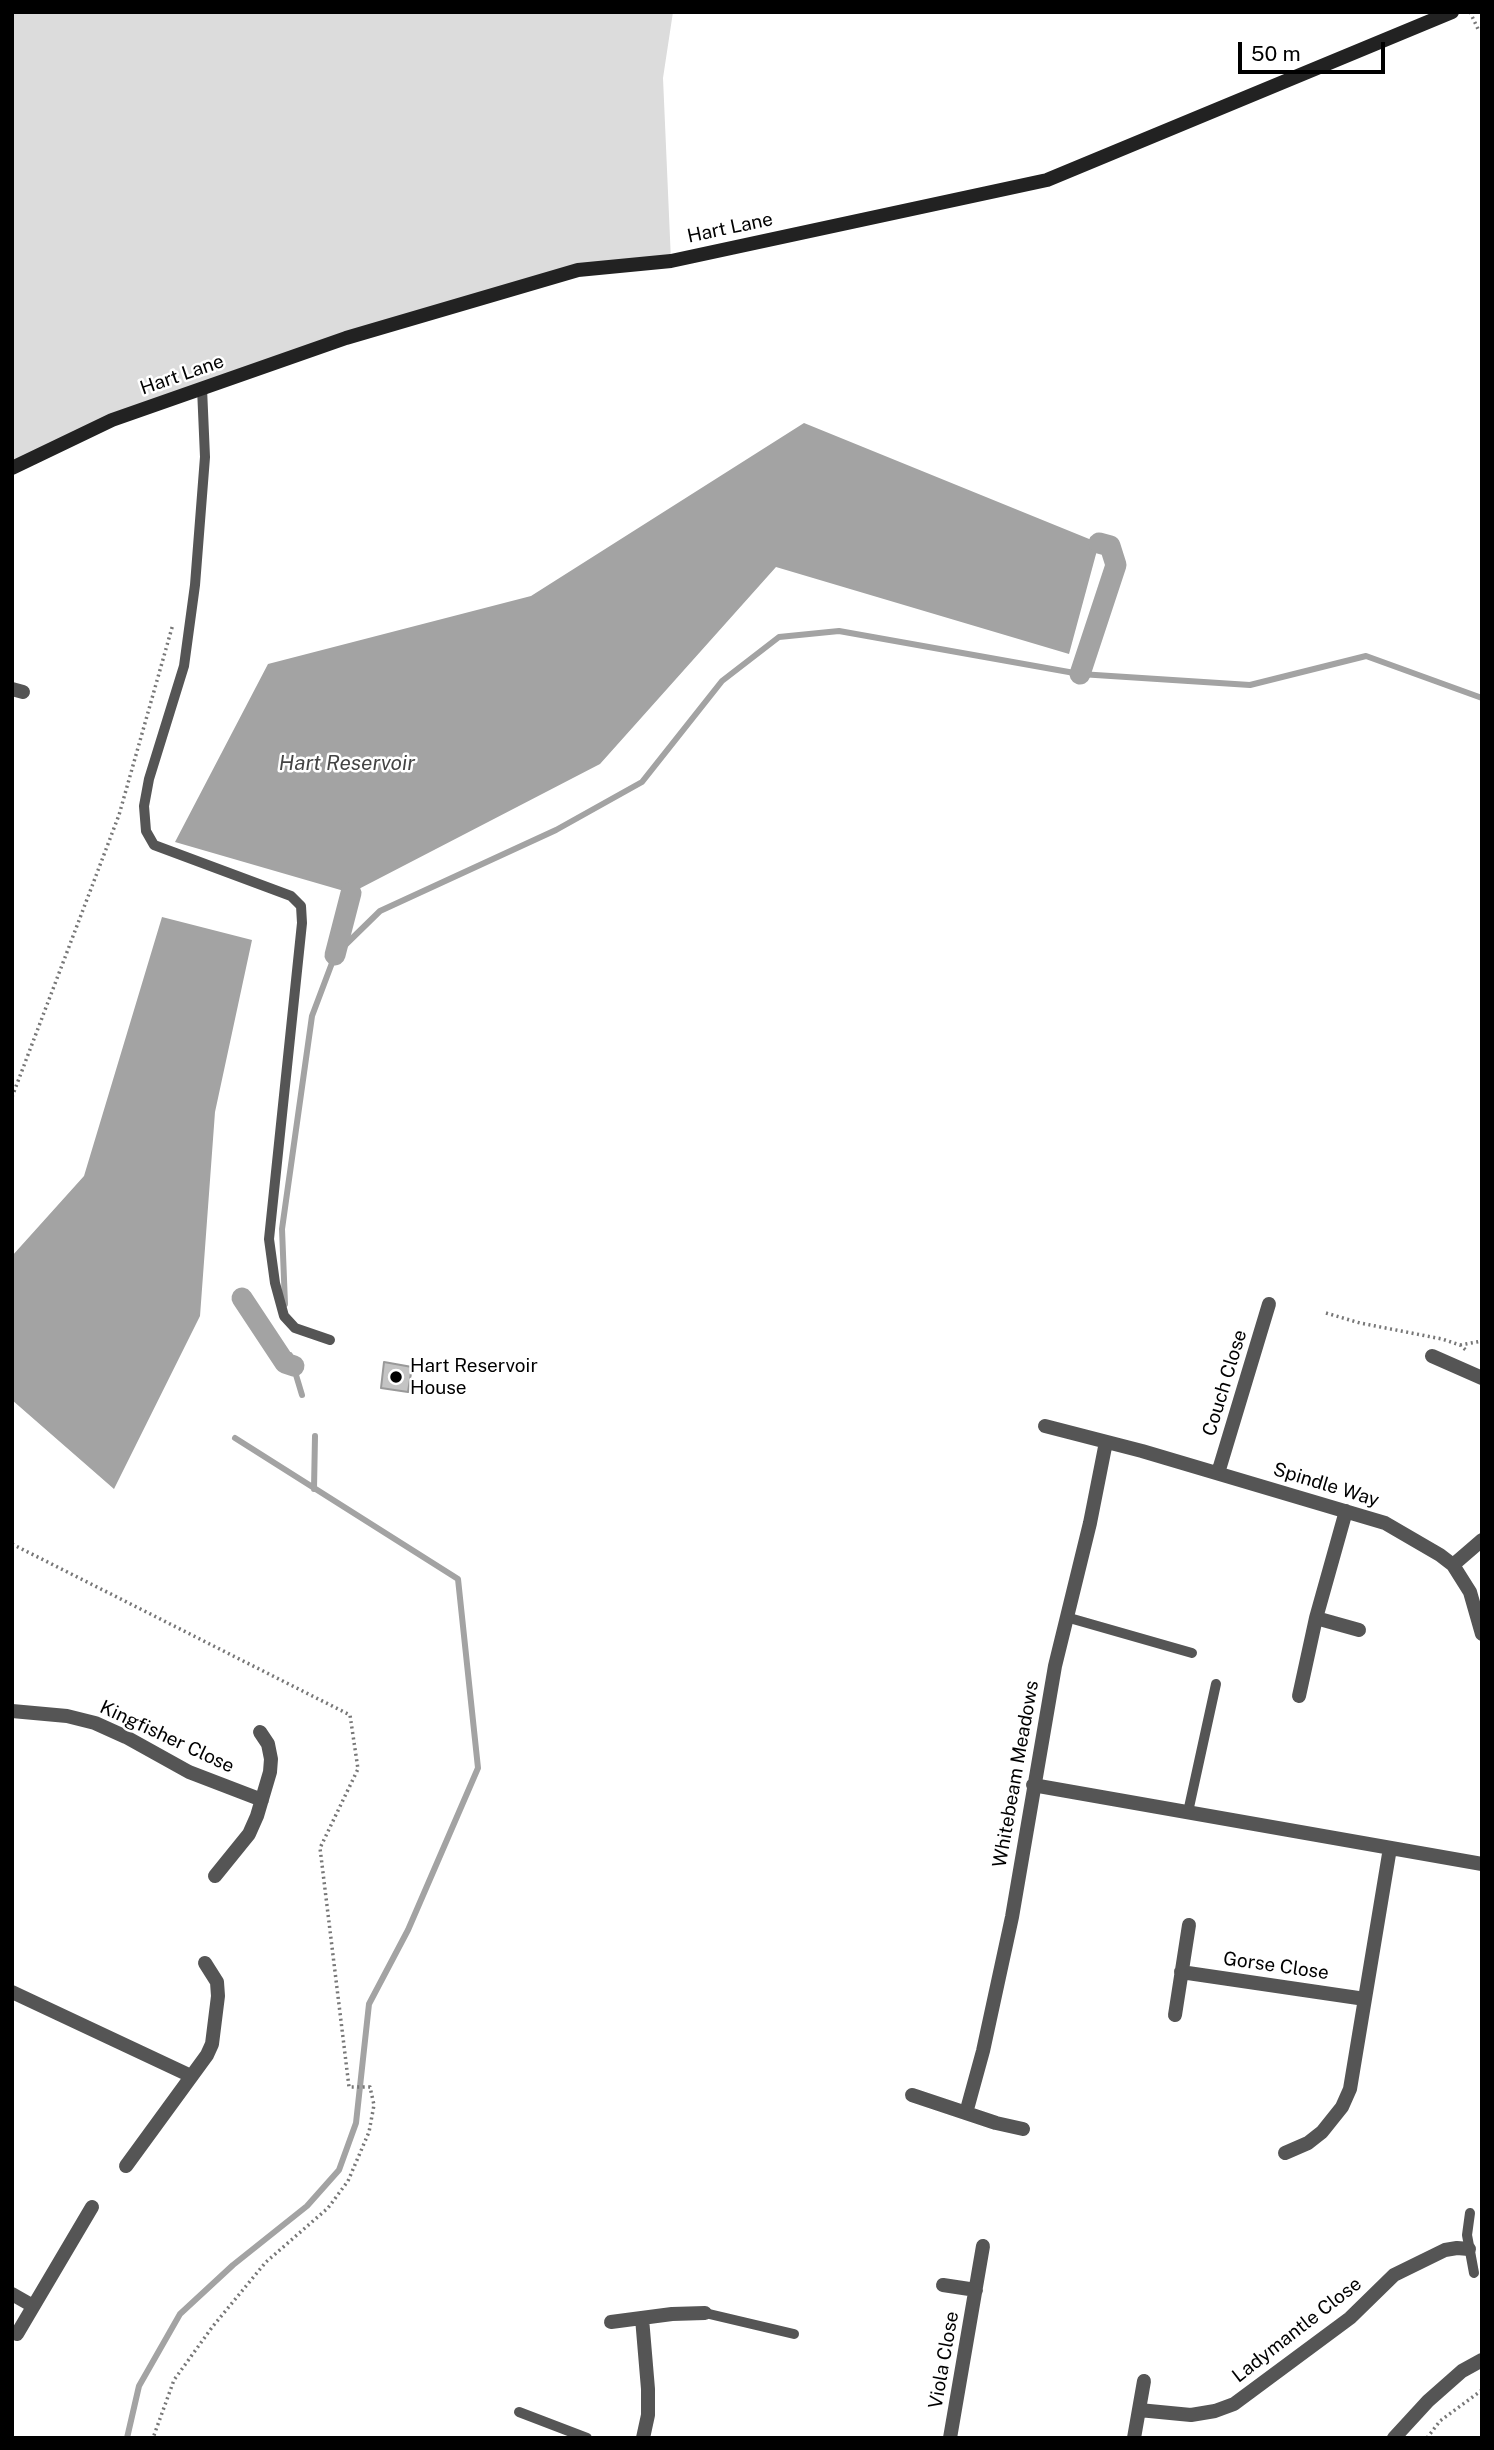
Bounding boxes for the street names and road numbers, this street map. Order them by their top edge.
street label: Hart Lane [685,208,775,248]
street label: Hart Lane [137,350,227,400]
street label: Couch Close [1198,1327,1252,1439]
street label: Spindle Way [1270,1458,1382,1512]
street label: Whitebeam Meadows [988,1679,1044,1869]
street label: Kingfisher Close [96,1696,238,1778]
street label: Gorse Close [1222,1947,1330,1985]
street label: Ladymantle Close [1228,2273,1366,2387]
street label: Viola Close [924,2310,964,2410]

